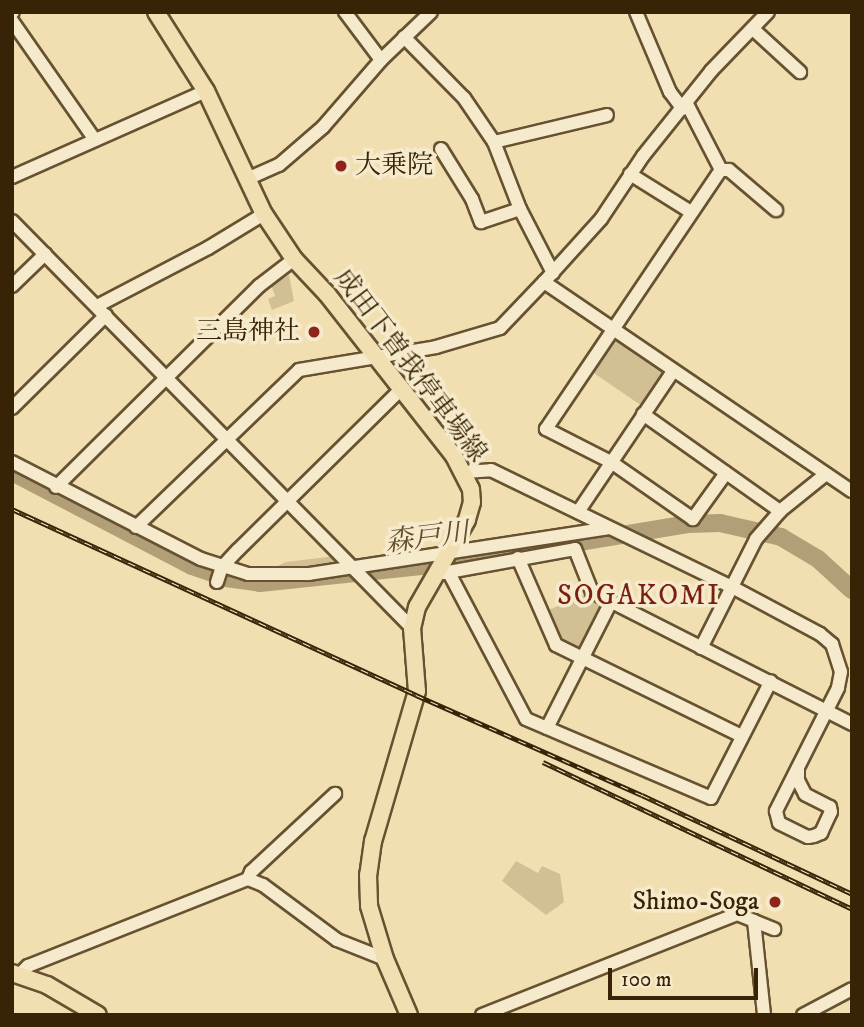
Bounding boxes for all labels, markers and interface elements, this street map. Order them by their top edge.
place label: 大乗院 [355,150,433,182]
marker: 大乗院 [333,158,349,174]
street label: 成田下曽我停車場線 [327,263,493,469]
place label: 三島神社 [196,316,300,348]
marker: 三島神社 [306,324,322,340]
water label: 森戸川 [383,516,471,560]
district label: SOGAKOMI [558,579,720,613]
place label: Shimo-Soga [632,886,759,918]
marker: Shimo-Soga [765,892,785,912]
scale bar [612,954,762,998]
text: 100 m [621,967,672,993]

